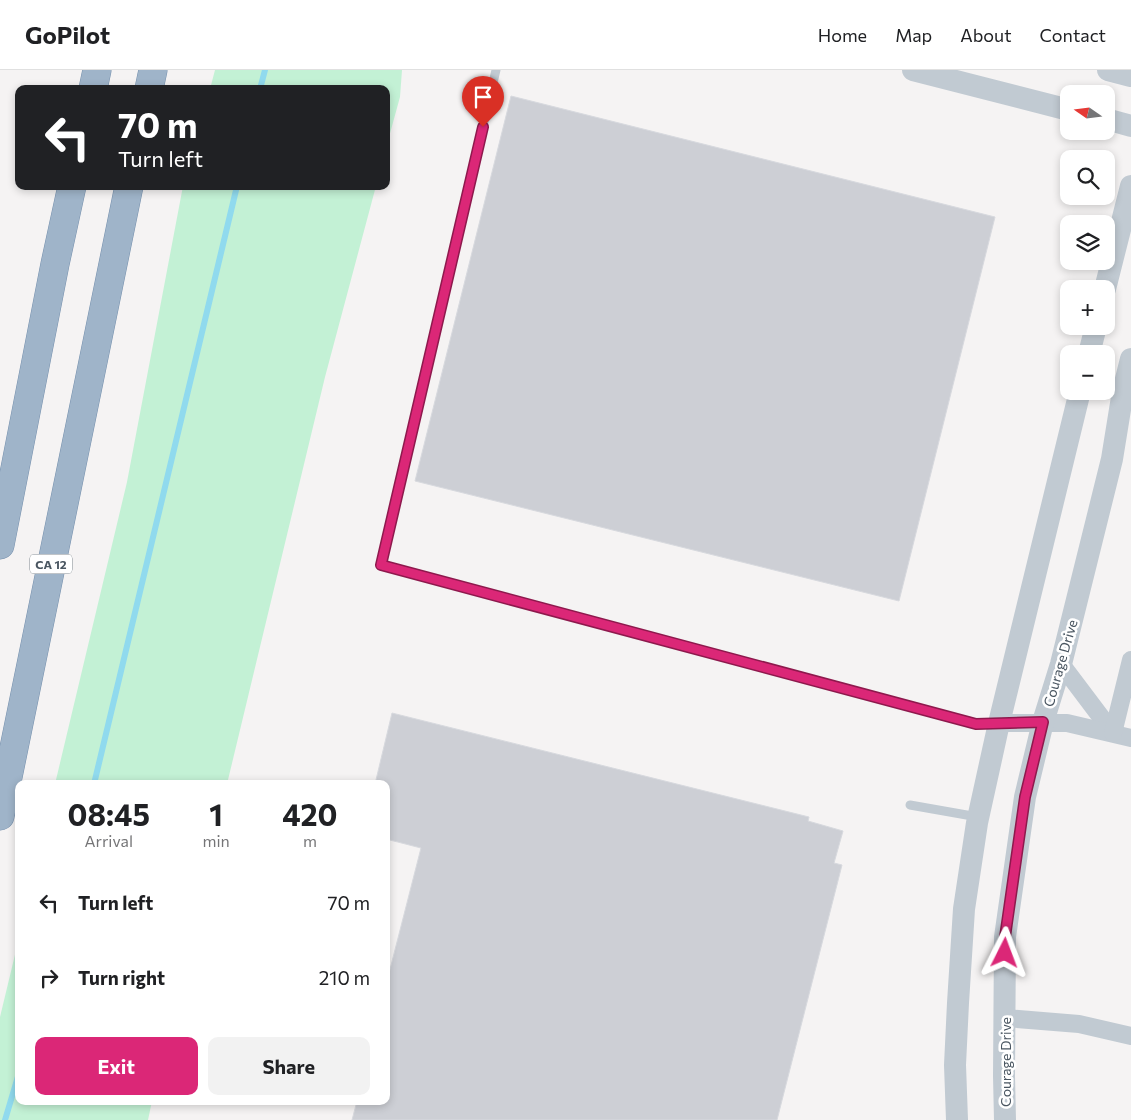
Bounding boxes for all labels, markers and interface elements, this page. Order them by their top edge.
text: GoPilot [25,20,110,49]
text: Home [818,24,867,46]
text: Map [895,24,932,46]
text: About [960,24,1012,46]
text: Contact [1040,24,1106,46]
pin [462,76,504,127]
icon: arrive [469,83,497,111]
north arrow [1060,85,1115,140]
map controls [1060,85,1115,400]
text: 70 m [118,102,198,145]
icon: left [35,105,100,170]
text: Turn left [118,145,203,172]
button: search [1060,150,1115,205]
button: layers [1060,215,1115,270]
button: + [1060,280,1115,335]
button: − [1060,345,1115,400]
road number: CA 12 [30,554,72,574]
street label: Courage Drive [1039,617,1081,709]
text: 08:45 [68,795,150,832]
text: 1 [209,795,223,832]
text: 420 [282,795,337,832]
text: Arrival [85,831,133,850]
text: min [203,831,230,850]
text: m [303,831,317,850]
icon: left [35,889,63,917]
text: Turn left [78,891,153,914]
text: 70 m [327,891,370,914]
position arrow [978,926,1030,978]
icon: right [35,964,63,992]
text: Turn right [78,966,165,989]
text: 210 m [319,966,370,989]
street label: Courage Drive [997,1017,1014,1107]
button: Exit [35,1037,198,1095]
button: Share [208,1037,370,1095]

